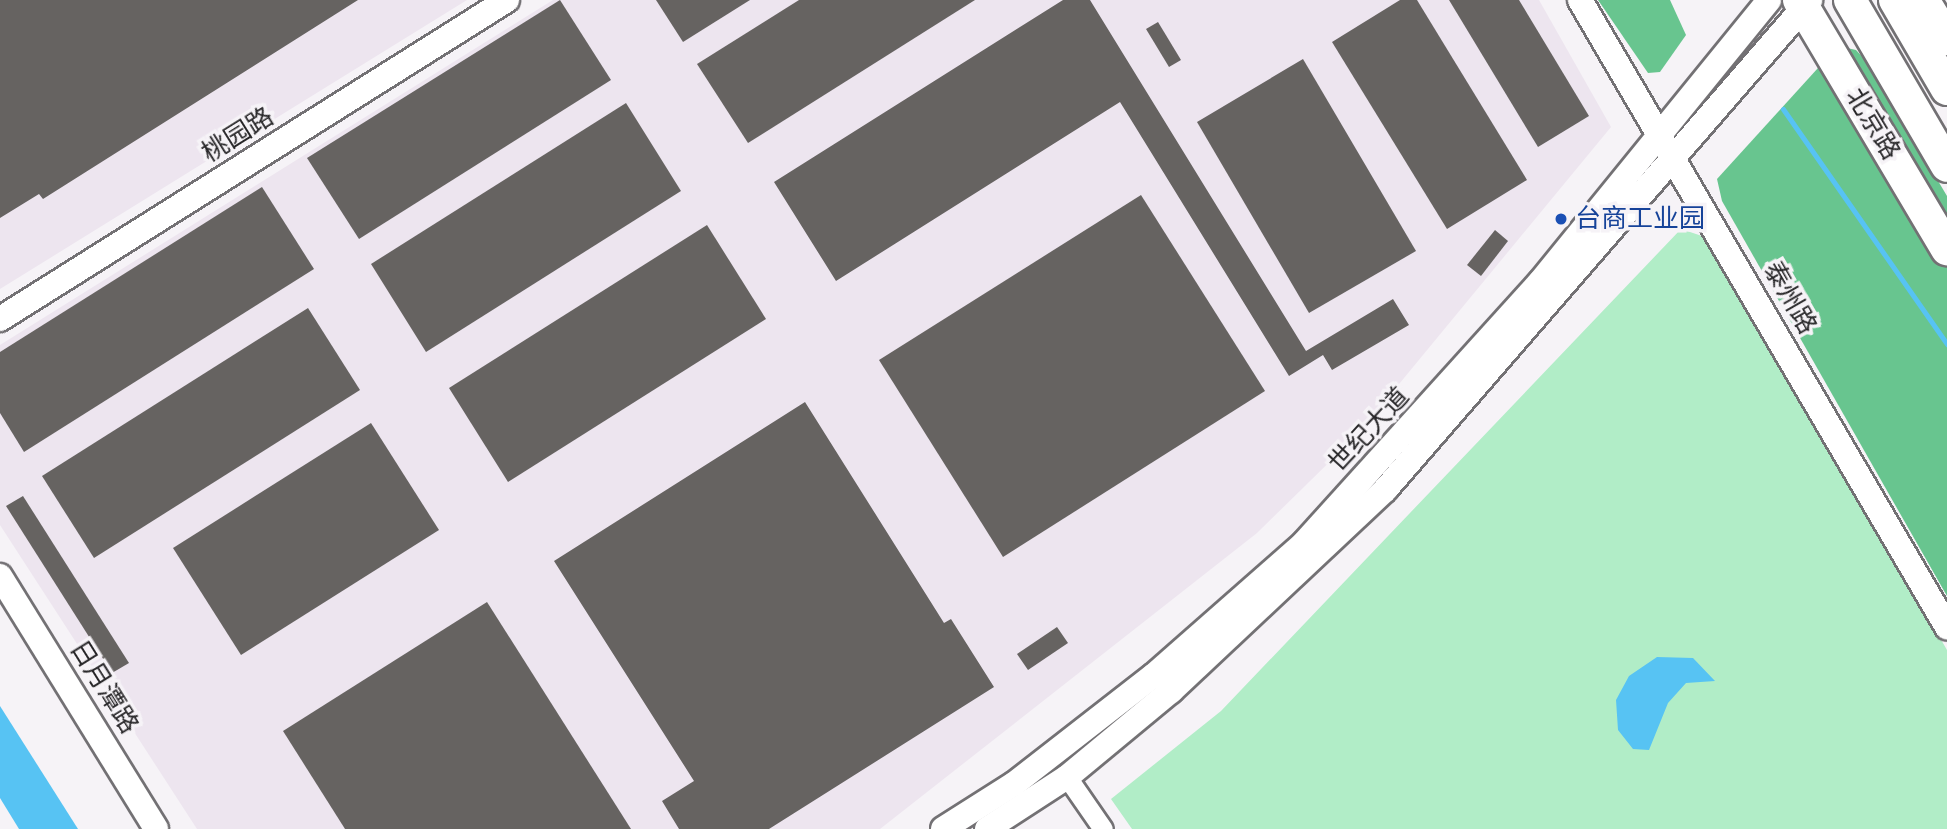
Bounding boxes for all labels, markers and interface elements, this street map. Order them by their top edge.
street label: 北京路 [1840,83,1906,165]
street label: 桃园路 [197,101,279,169]
place label: 台商工业园 [1575,203,1705,235]
marker: 台商工业园 [1553,211,1569,227]
street label: 泰州路 [1757,256,1823,340]
street label: 世纪大道 [1322,381,1416,479]
street label: 日月潭路 [63,635,145,739]

